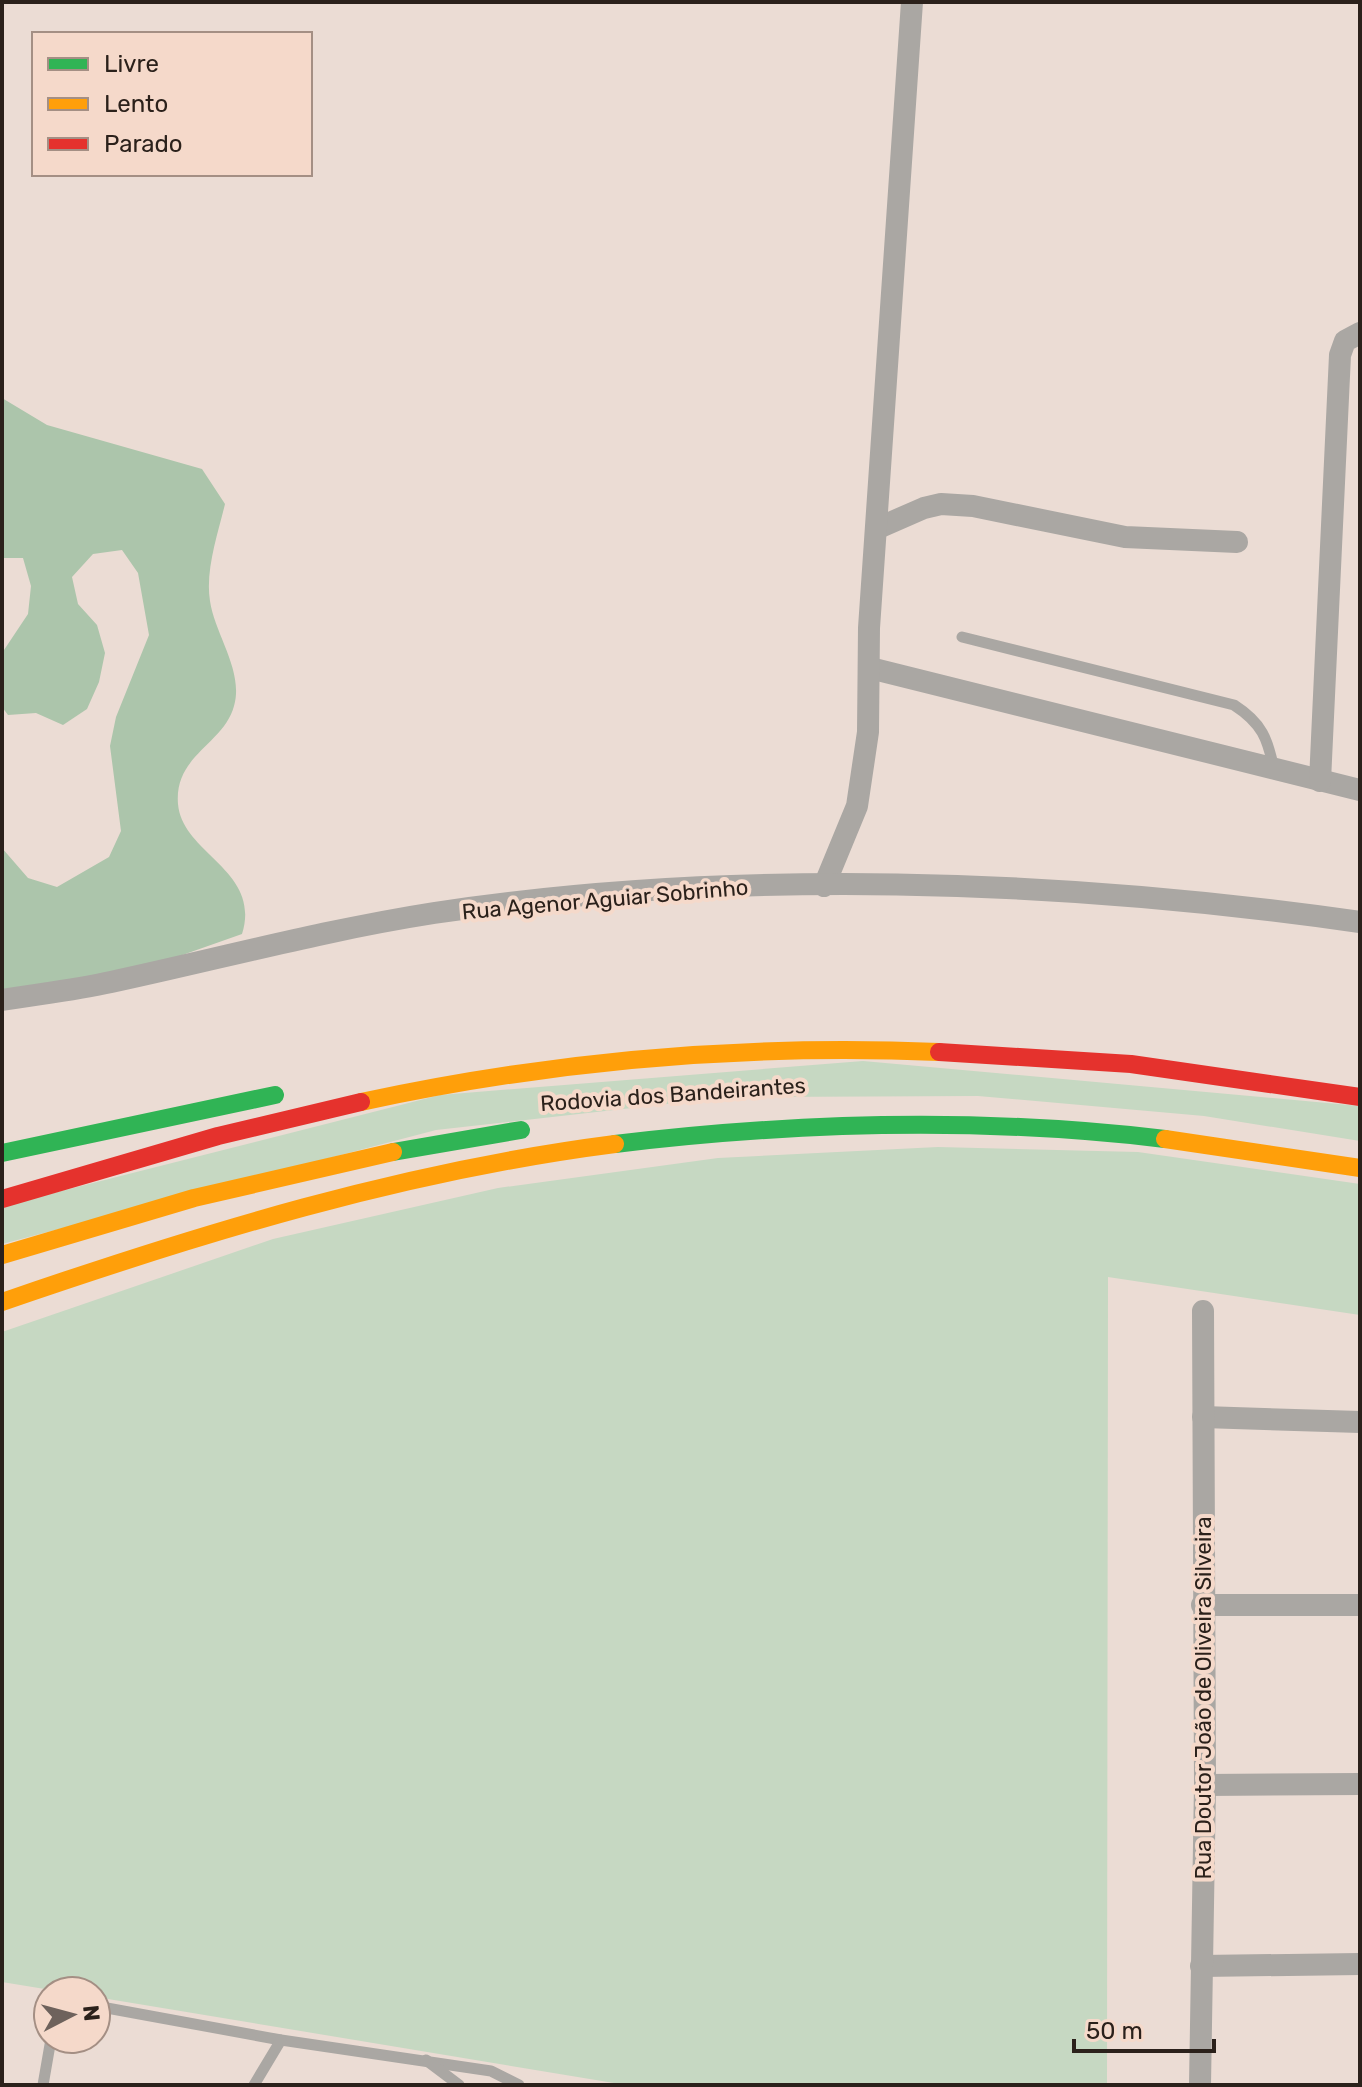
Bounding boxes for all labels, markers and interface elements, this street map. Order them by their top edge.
legend [32,32,312,176]
text: Livre [104,50,159,78]
text: Lento [104,90,168,118]
text: Parado [104,130,183,158]
street label: Rua Agenor Aguiar Sobrinho [461,874,749,925]
street label: Rodovia dos Bandeirantes [539,1072,807,1117]
street label: Rua Doutor João de Oliveira Silveira [1190,1516,1217,1880]
north arrow [32,1975,112,2055]
scale bar [1074,2003,1214,2053]
text: N [77,2004,106,2022]
text: 50 m [1086,2017,1143,2045]

